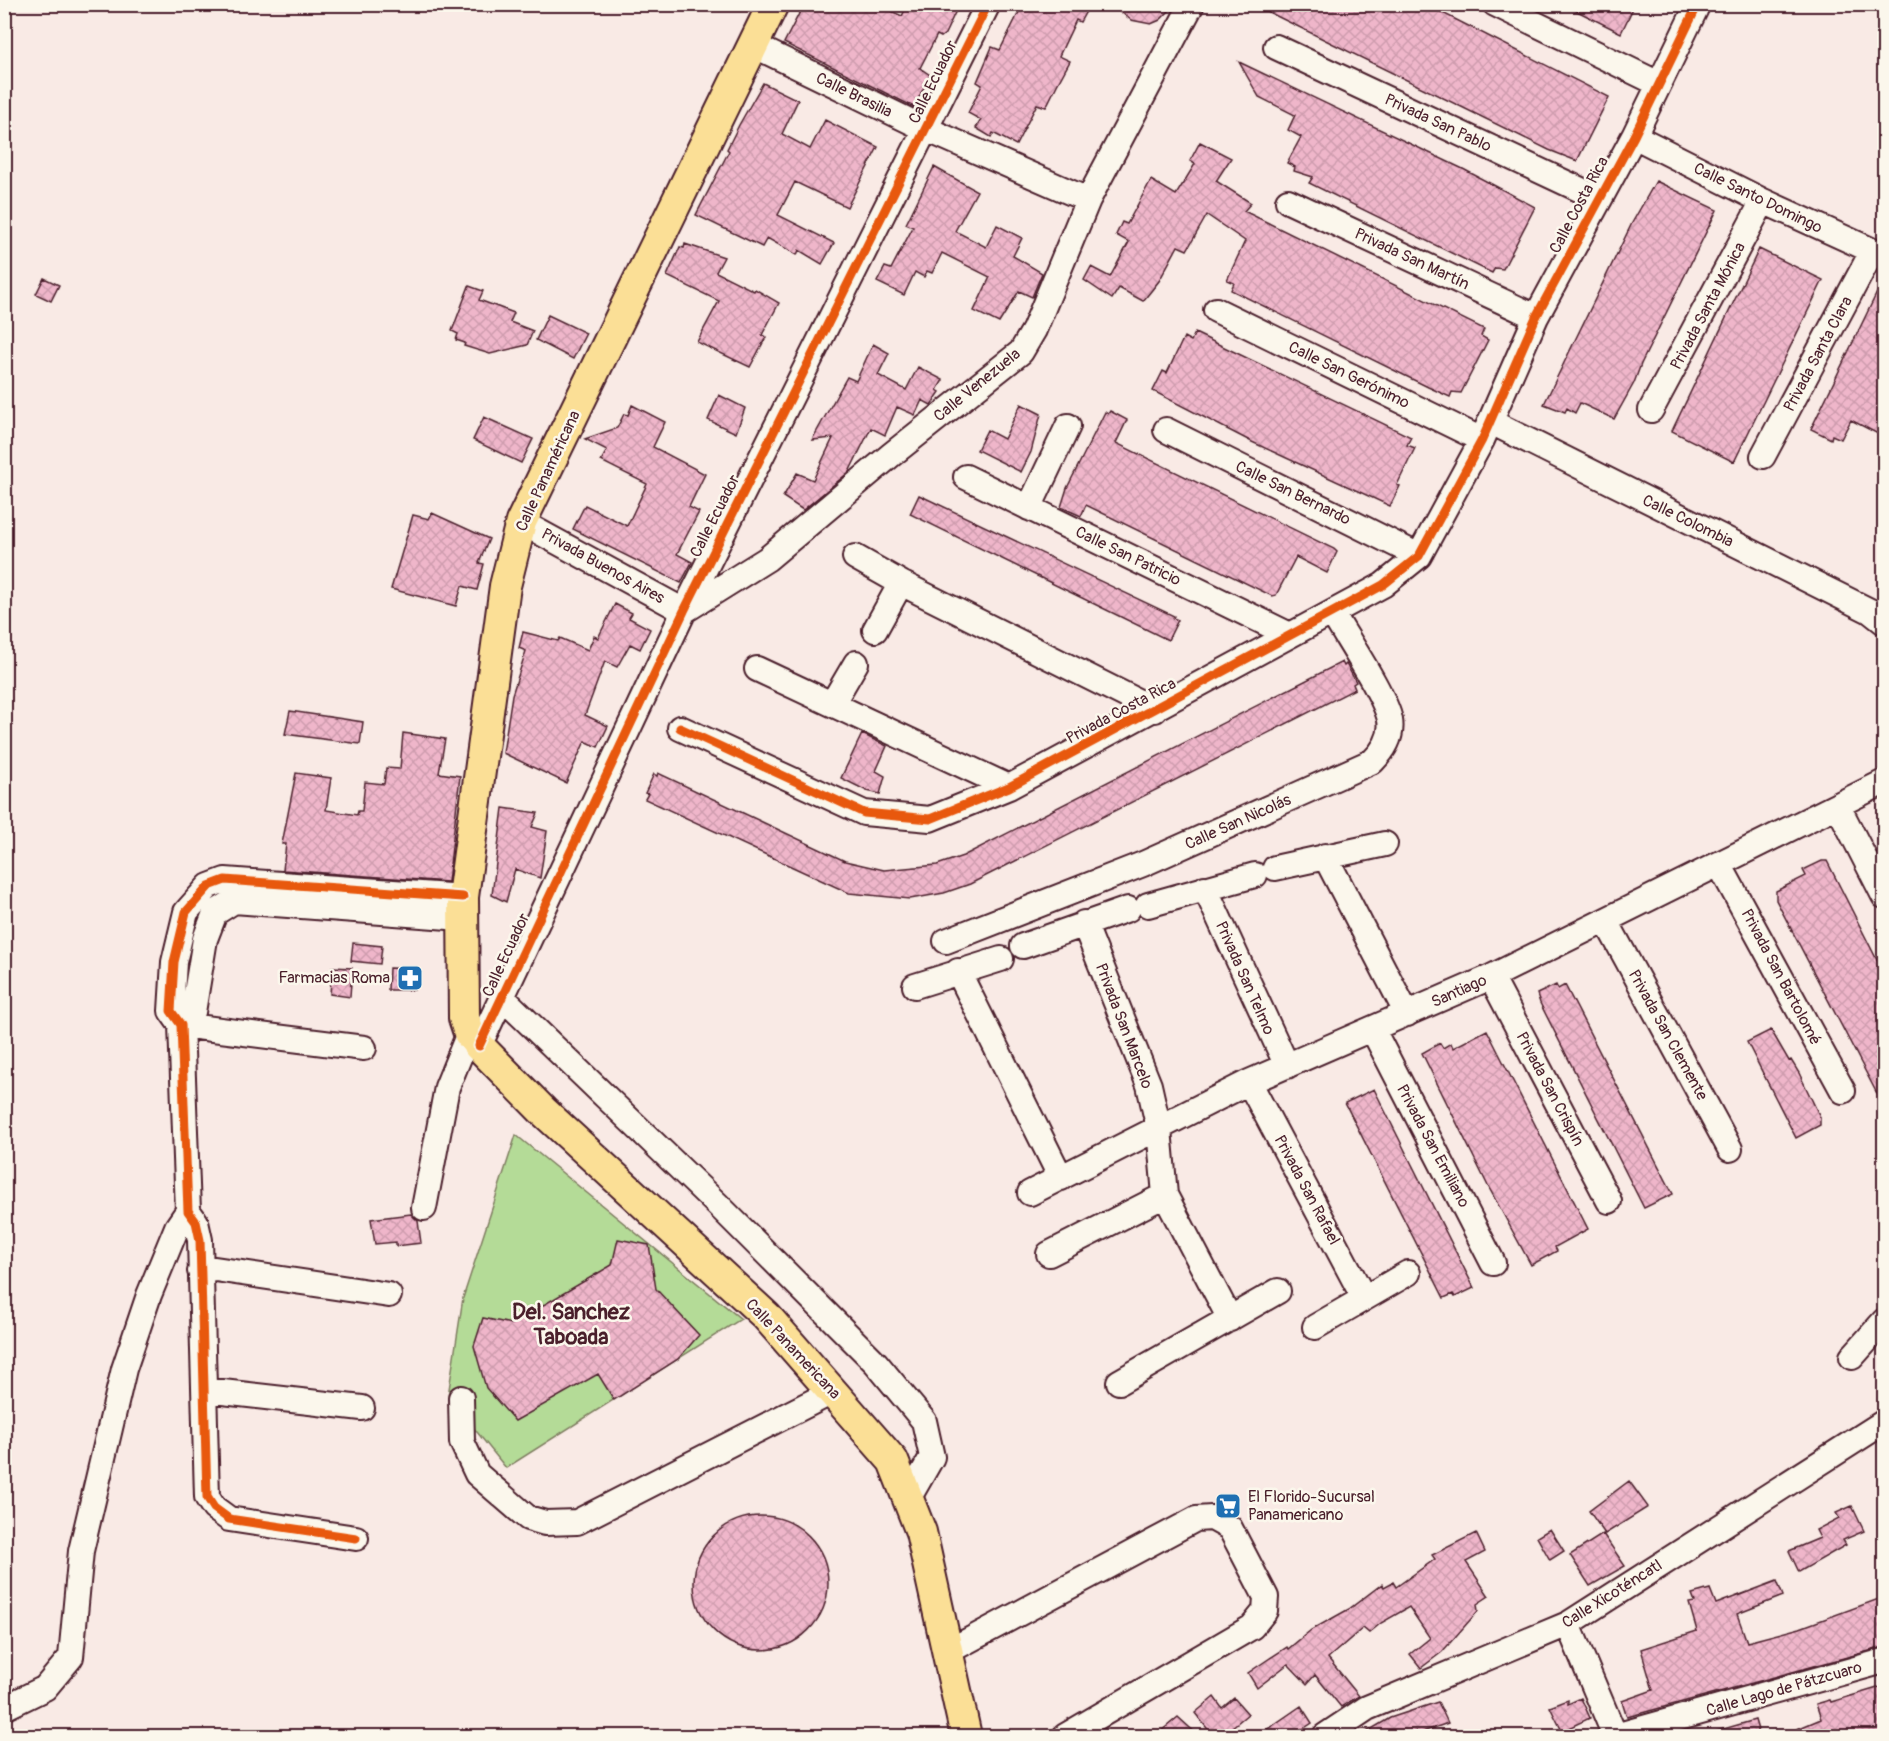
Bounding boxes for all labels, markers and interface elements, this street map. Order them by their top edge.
street label: Calle Ecuador [904,37,962,127]
street label: Calle Brasilia [812,68,896,122]
street label: Privada San Pablo [1381,89,1495,157]
street label: Calle Costa Rica [1545,153,1613,257]
street label: Calle Santo Domingo [1690,158,1826,238]
street label: Privada San Martín [1351,224,1473,294]
street label: Privada Santa Mónica [1666,239,1750,373]
street label: Privada Santa Clara [1779,293,1857,415]
street label: Calle San Gerónimo [1285,337,1413,413]
street label: Calle Venezuela [930,344,1024,426]
street label: Calle Panaméricana [511,407,585,535]
street label: Calle San Bernardo [1232,456,1354,530]
street label: Calle Ecuador [686,471,744,561]
street label: Calle Colombia [1639,490,1737,552]
street label: Calle San Patricio [1072,522,1184,590]
street label: Privada Buenos Aires [538,524,668,608]
street label: Privada Costa Rica [1063,674,1179,748]
street label: Calle San Nicolás [1182,790,1294,854]
street label: Privada San Bartolomé [1737,905,1825,1049]
street label: Calle Ecuador [478,910,534,1000]
street label: Privada San Telmo [1211,918,1279,1038]
street label: Privada San Marcelo [1091,960,1157,1092]
pharmacy icon: Farmacias Roma [395,963,425,993]
street label: Privada San Clemente [1624,966,1712,1104]
place label: Farmacias Roma [278,968,390,988]
street label: Santiago [1428,970,1490,1012]
street label: Privada San Crispín [1511,1028,1589,1150]
street label: Privada San Emiliano [1392,1081,1474,1211]
street label: Privada San Rafael [1270,1132,1344,1248]
street label: Calle Panamericana [741,1295,845,1403]
district label: Del. Sanchez Taboada [512,1298,631,1351]
place label: El Florido-Sucursal Panamericano [1248,1487,1375,1525]
supermarket icon: El Florido-Sucursal Panamericano [1213,1491,1243,1521]
street label: Calle Xicoténcatl [1558,1555,1666,1633]
street label: Calle Lago de Pátzcuaro [1704,1657,1864,1721]

